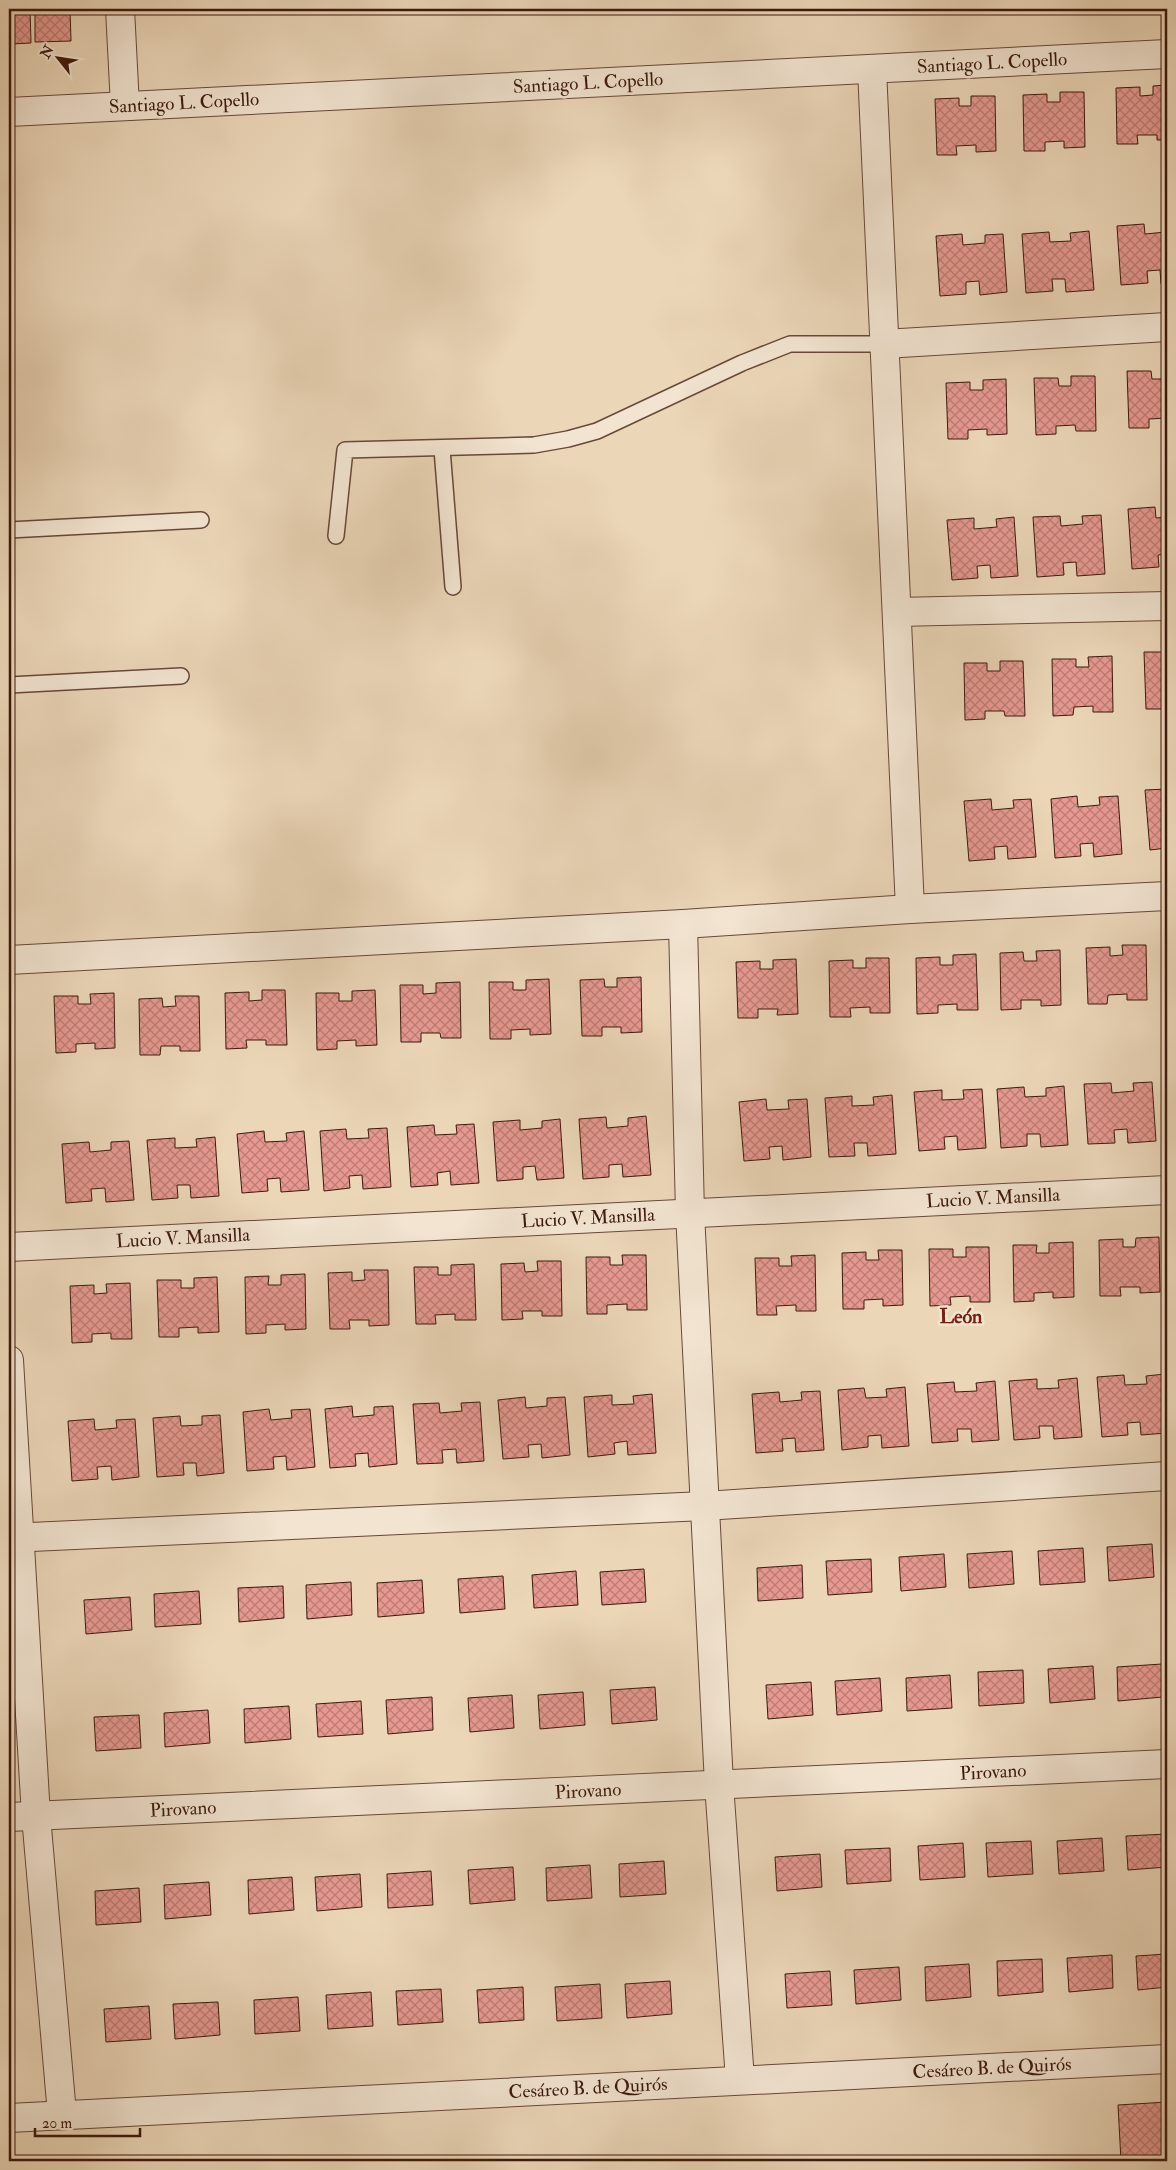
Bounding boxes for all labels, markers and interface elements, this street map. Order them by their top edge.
north arrow [32,32,82,82]
text: N [36,42,58,62]
street label: Santiago L. Copello [916,47,1068,80]
street label: Santiago L. Copello [512,67,664,100]
street label: Santiago L. Copello [108,87,260,120]
street label: Lucio V. Mansilla [925,1182,1061,1213]
street label: Lucio V. Mansilla [520,1202,656,1233]
street label: Lucio V. Mansilla [115,1222,251,1253]
district label: León [940,1304,983,1329]
street label: Pirovano [959,1758,1027,1786]
street label: Pirovano [554,1777,622,1805]
street label: Pirovano [149,1795,217,1823]
street label: Cesáreo B. de Quirós [912,2052,1072,2084]
street label: Cesáreo B. de Quirós [508,2072,668,2104]
scale bar [35,2105,140,2137]
text: 20 m [42,2114,72,2133]

